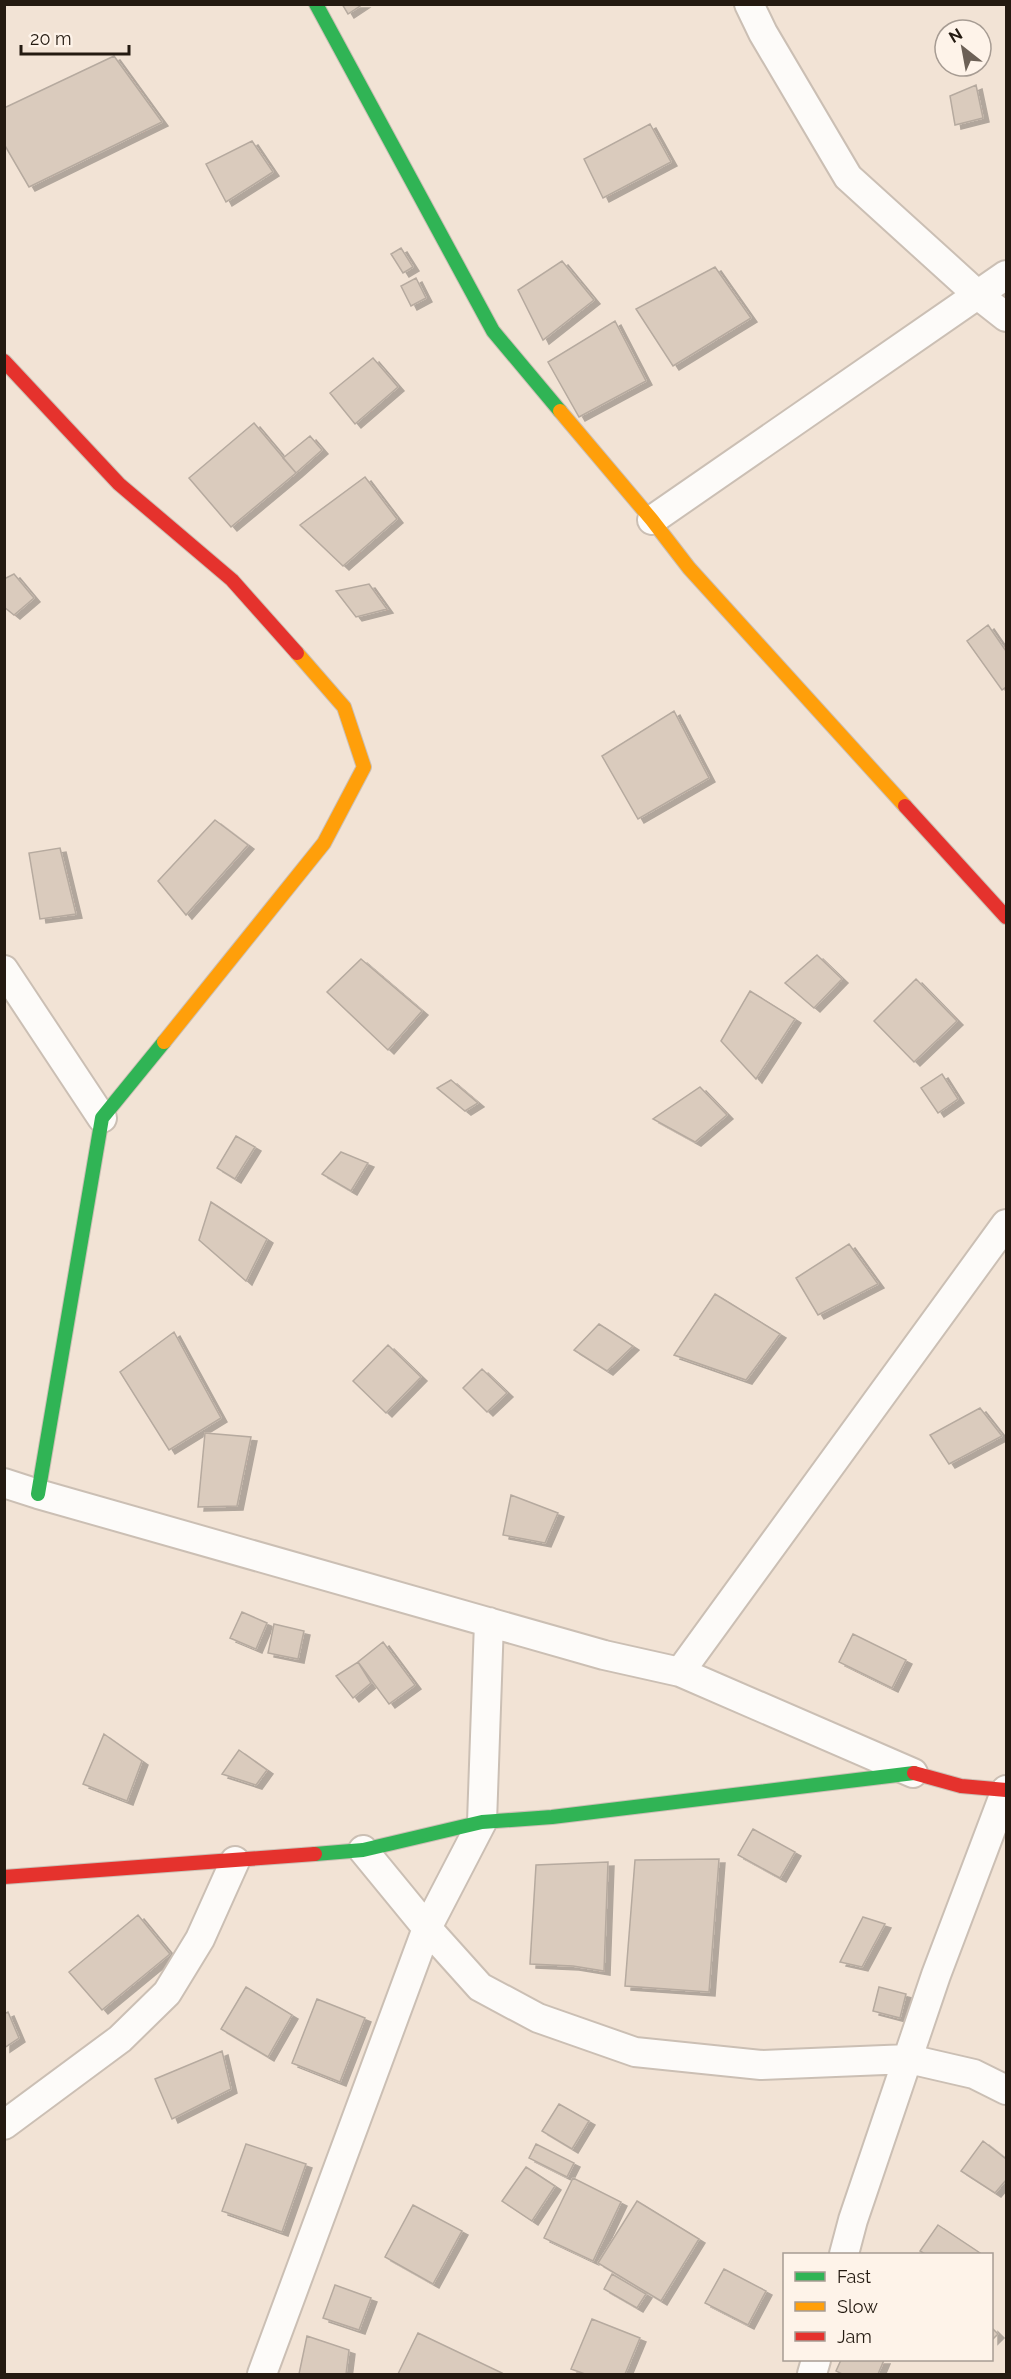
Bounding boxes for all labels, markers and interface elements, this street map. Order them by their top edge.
scale bar [21,18,129,56]
north arrow [933,18,993,78]
text: N [945,24,966,47]
text: 20 m [30,28,72,49]
legend [783,2253,993,2361]
text: Fast [837,2266,871,2287]
text: Slow [837,2296,878,2317]
text: Jam [837,2326,872,2347]

